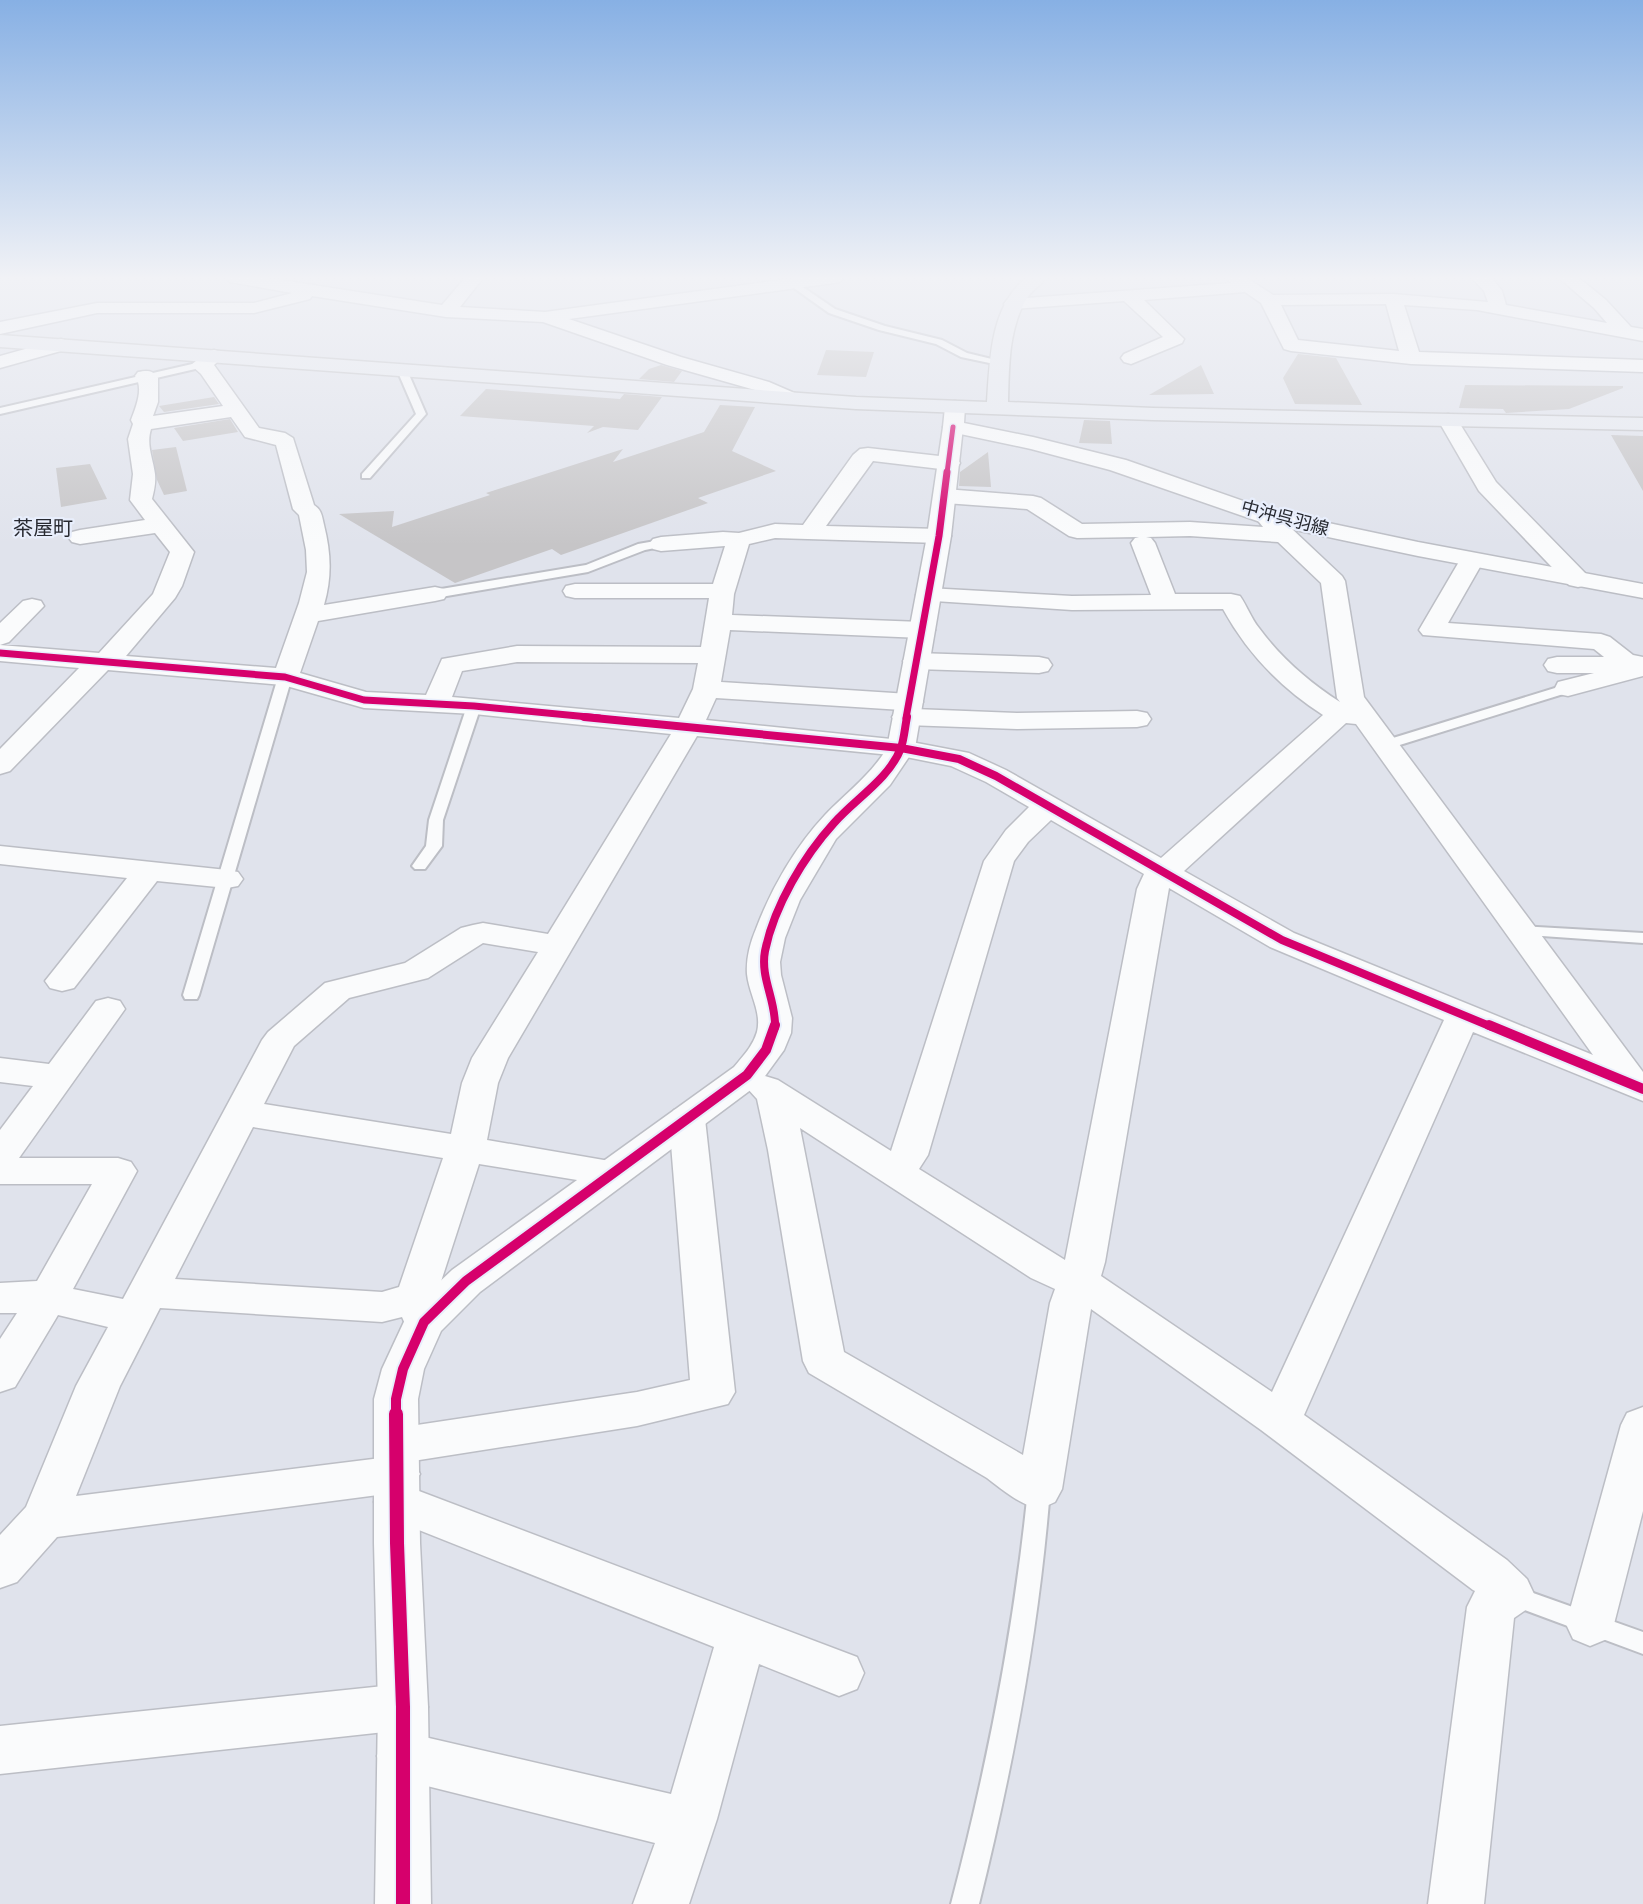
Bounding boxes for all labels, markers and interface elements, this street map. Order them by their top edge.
street label: 中沖呉羽線 [1239,497,1331,540]
district label: 茶屋町 [13,517,73,541]

